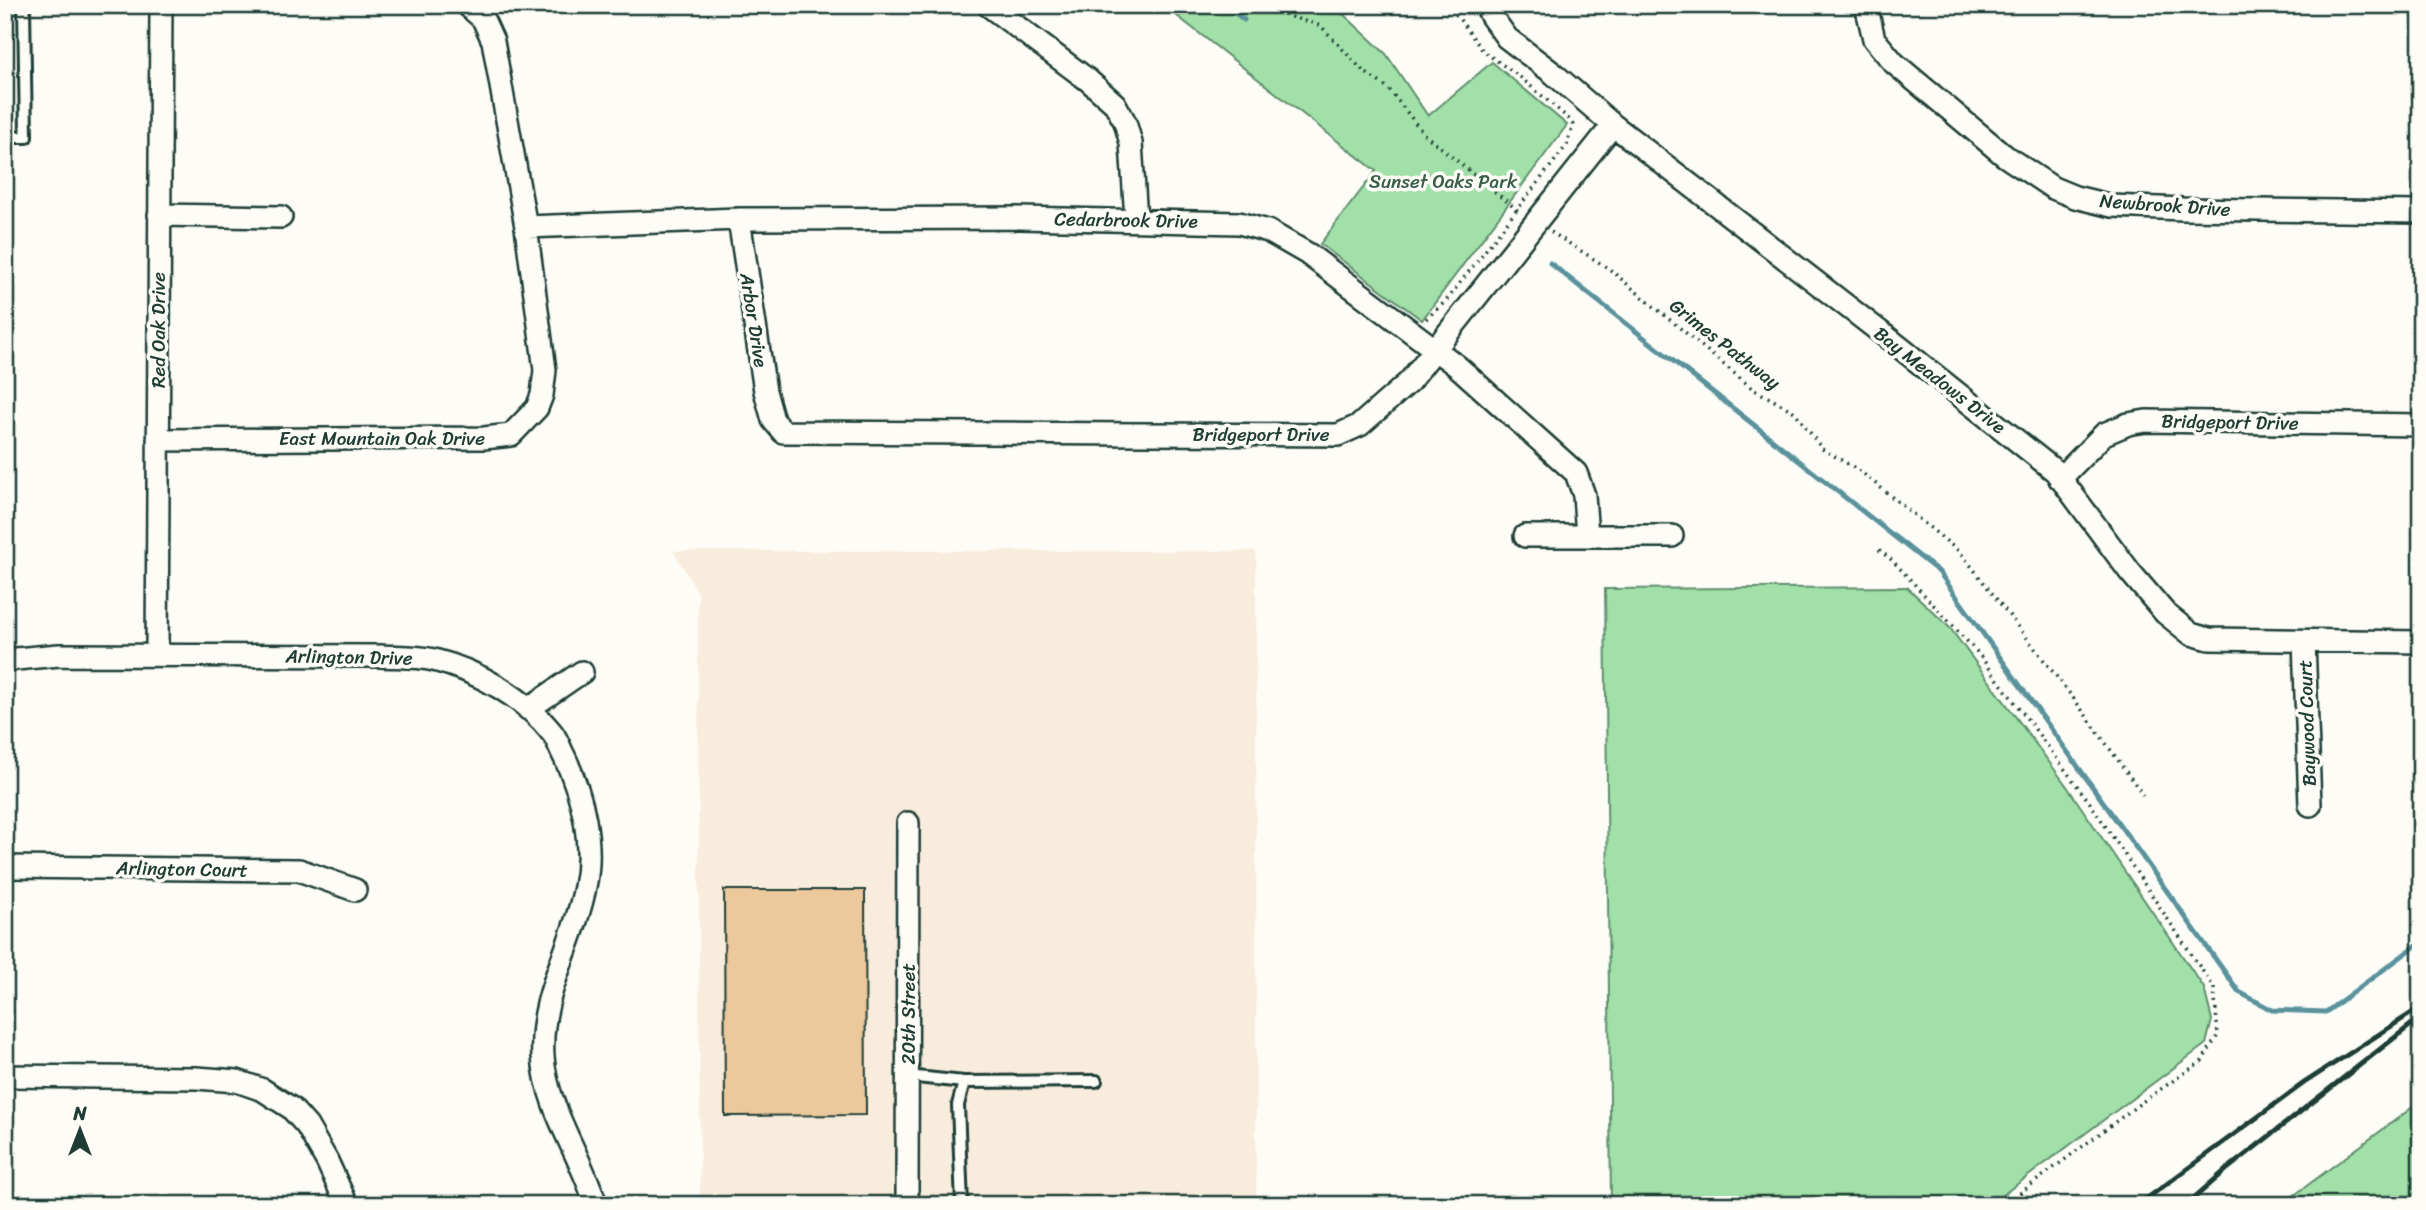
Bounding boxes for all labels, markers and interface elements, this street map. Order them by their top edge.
park label: Sunset Oaks Park [1369,165,1518,198]
street label: Newbrook Drive [2098,184,2232,226]
street label: Cedarbrook Drive [1054,202,1198,238]
street label: Arbor Drive [730,269,778,370]
street label: Red Oak Drive [142,272,175,388]
street label: Grimes Pathway [1662,290,1788,398]
street label: Bay Meadows Drive [1867,318,2013,442]
street label: Bridgeport Drive [2161,404,2299,440]
street label: Bridgeport Drive [1192,418,1330,451]
street label: East Mountain Oak Drive [279,422,485,455]
street label: Arlington Drive [284,639,413,675]
street label: Baywood Court [2288,659,2326,787]
street label: Arlington Court [115,851,248,887]
street label: 20th Street [892,963,925,1065]
north arrow [46,1094,116,1164]
text: N [72,1097,87,1130]

